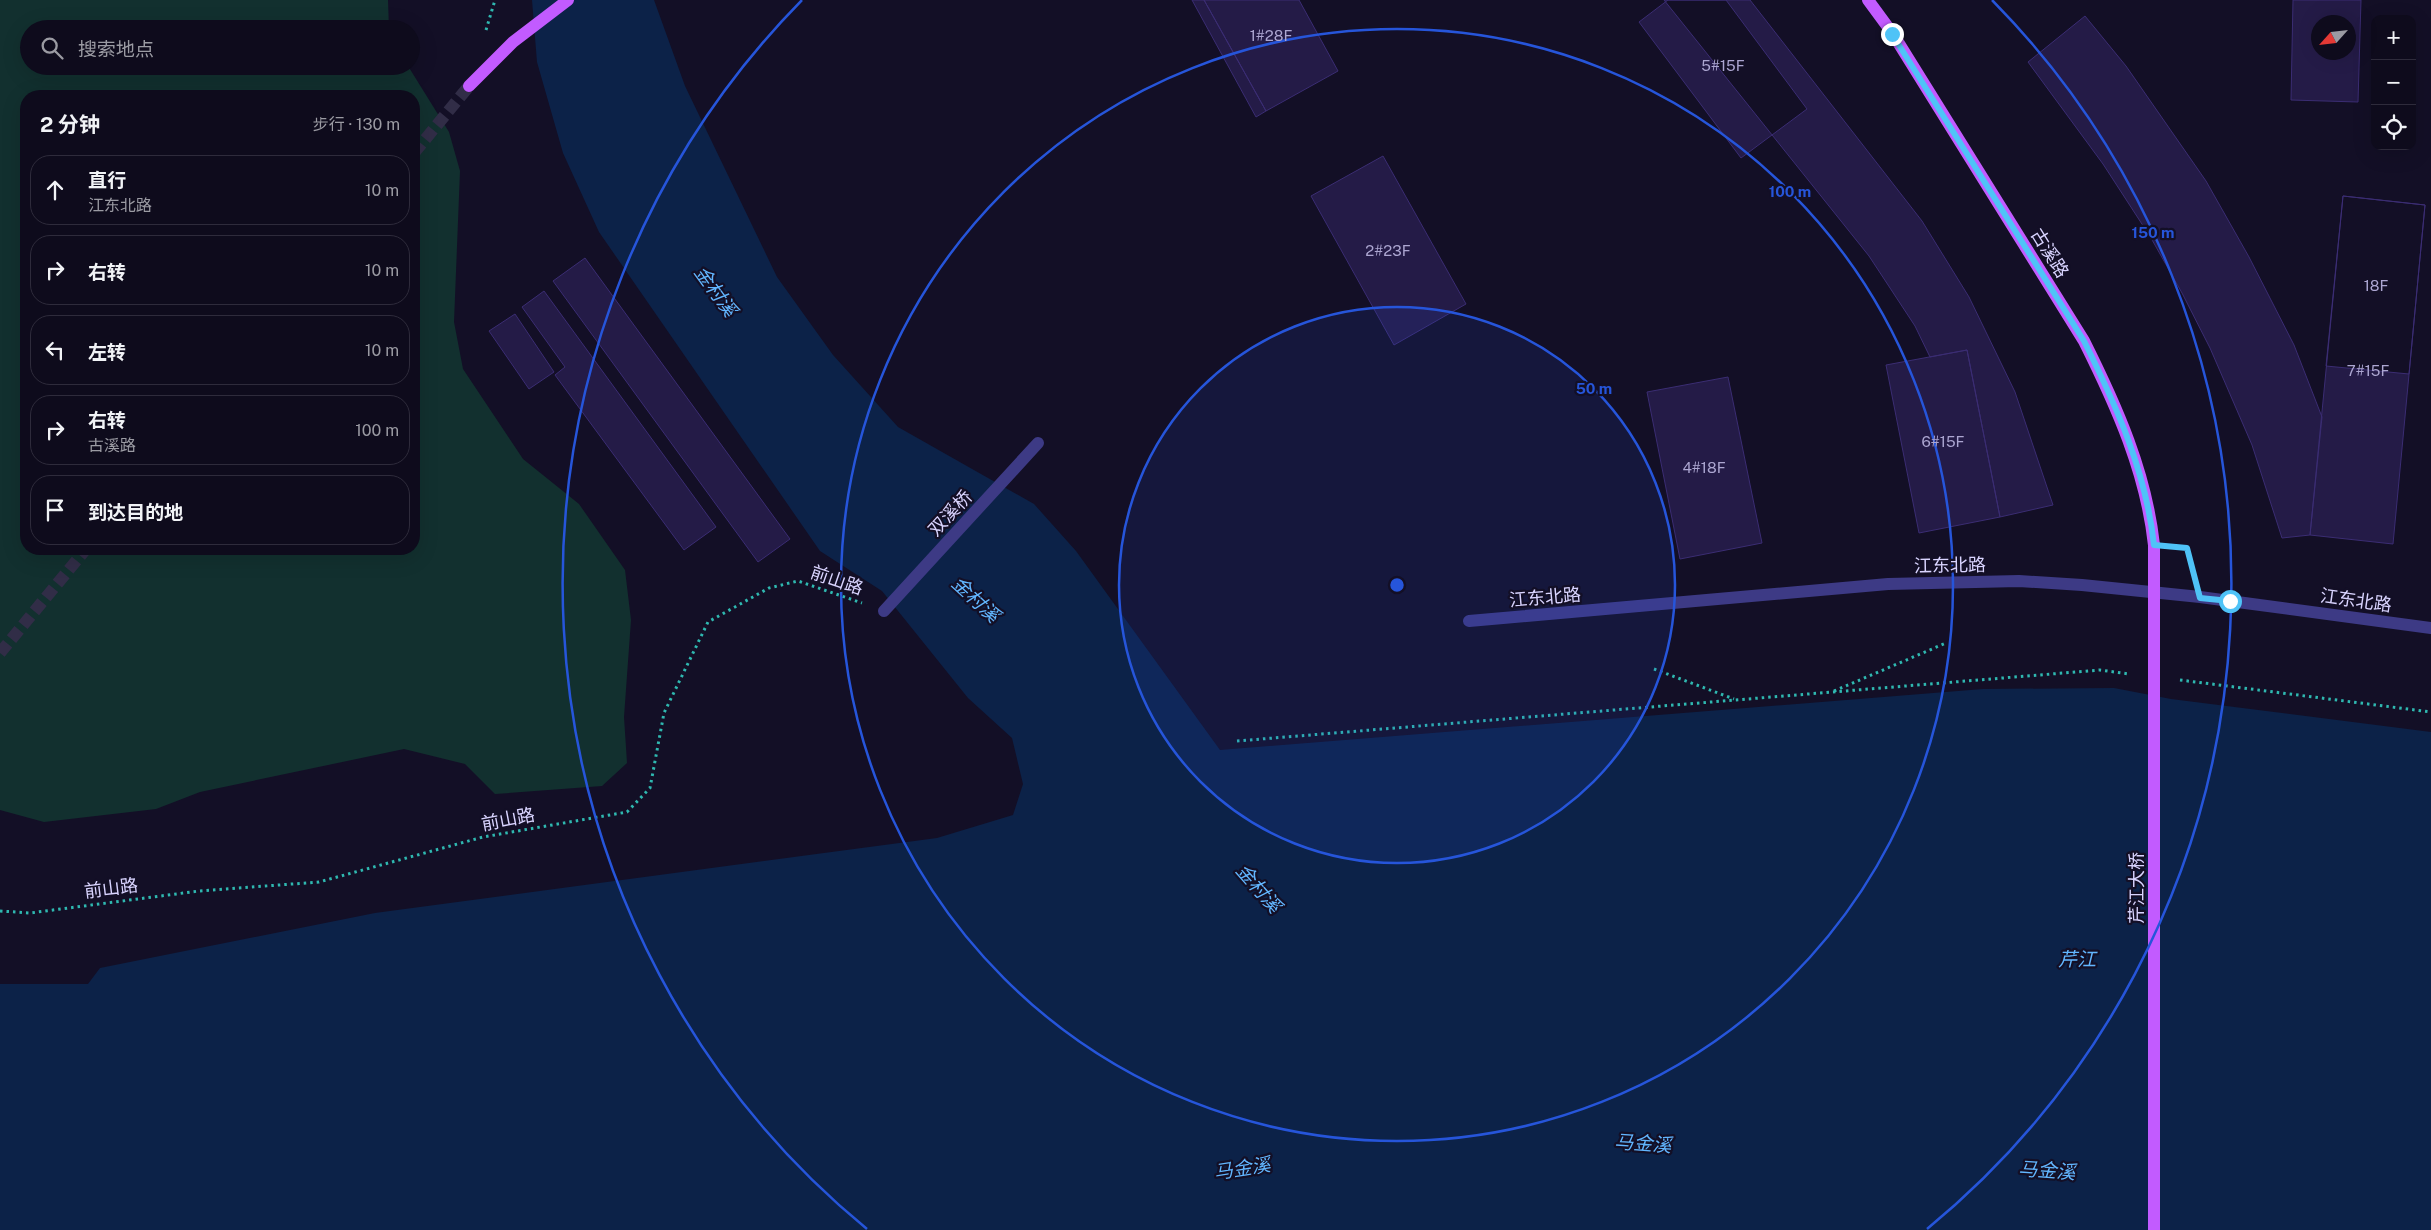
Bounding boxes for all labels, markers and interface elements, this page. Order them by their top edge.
north arrow [2311,15,2356,60]
map controls [2371,15,2416,150]
button: + [2371,15,2416,60]
search box [20,20,420,75]
route end [1881,23,1904,46]
house number: 1#28F [1250,27,1292,44]
icon: search [38,34,66,62]
text: 搜索地点 [78,38,154,60]
house number: 5#15F [1701,57,1745,74]
button: − [2371,60,2416,105]
button: locate [2371,105,2416,150]
text: 2 分钟 [40,112,100,137]
text: 步行 · 130 m [313,115,400,134]
text: 直行 [88,169,126,191]
icon: ahead [41,176,69,204]
text: 10 m [365,181,399,200]
text: 100 m [1769,183,1811,200]
text: 江东北路 [88,196,152,215]
text: 150 m [2131,224,2175,241]
street label: 古溪路 [2027,225,2073,281]
house number: 2#23F [1365,242,1411,259]
icon: right [41,256,69,284]
text: 右转 [88,261,126,283]
text: 10 m [365,261,399,280]
water label: 金村溪 [690,261,743,322]
house number: 18F [2364,277,2388,294]
icon: left [41,336,69,364]
text: 左转 [88,341,126,363]
text: 10 m [365,341,399,360]
house number: 7#15F [2347,362,2389,379]
text: 50 m [1576,380,1612,397]
text: 右转 [88,409,126,431]
icon: right [41,416,69,444]
text: 100 m [355,421,399,440]
house number: 6#15F [1921,433,1965,450]
text: 古溪路 [88,436,136,455]
house number: 4#18F [1682,459,1726,476]
street label: 双溪桥 [924,486,976,540]
icon: arrive [41,496,69,524]
text: 到达目的地 [88,501,183,523]
street label: 江东北路 [1914,554,1986,576]
street label: 前山路 [808,561,866,599]
water label: 金村溪 [948,572,1006,628]
centre of rings [1388,576,1406,594]
street label: 江东北路 [1508,583,1582,611]
street label: 江东北路 [2319,585,2393,615]
route start [2219,590,2242,613]
street label: 前山路 [479,804,537,834]
street label: 芹江大桥 [2126,852,2147,924]
water label: 金村溪 [1232,859,1287,918]
street label: 前山路 [83,874,139,902]
water label: 芹江 [2058,948,2098,970]
water label: 马金溪 [1614,1130,1674,1156]
water label: 马金溪 [1212,1152,1274,1183]
water label: 马金溪 [2018,1157,2078,1183]

